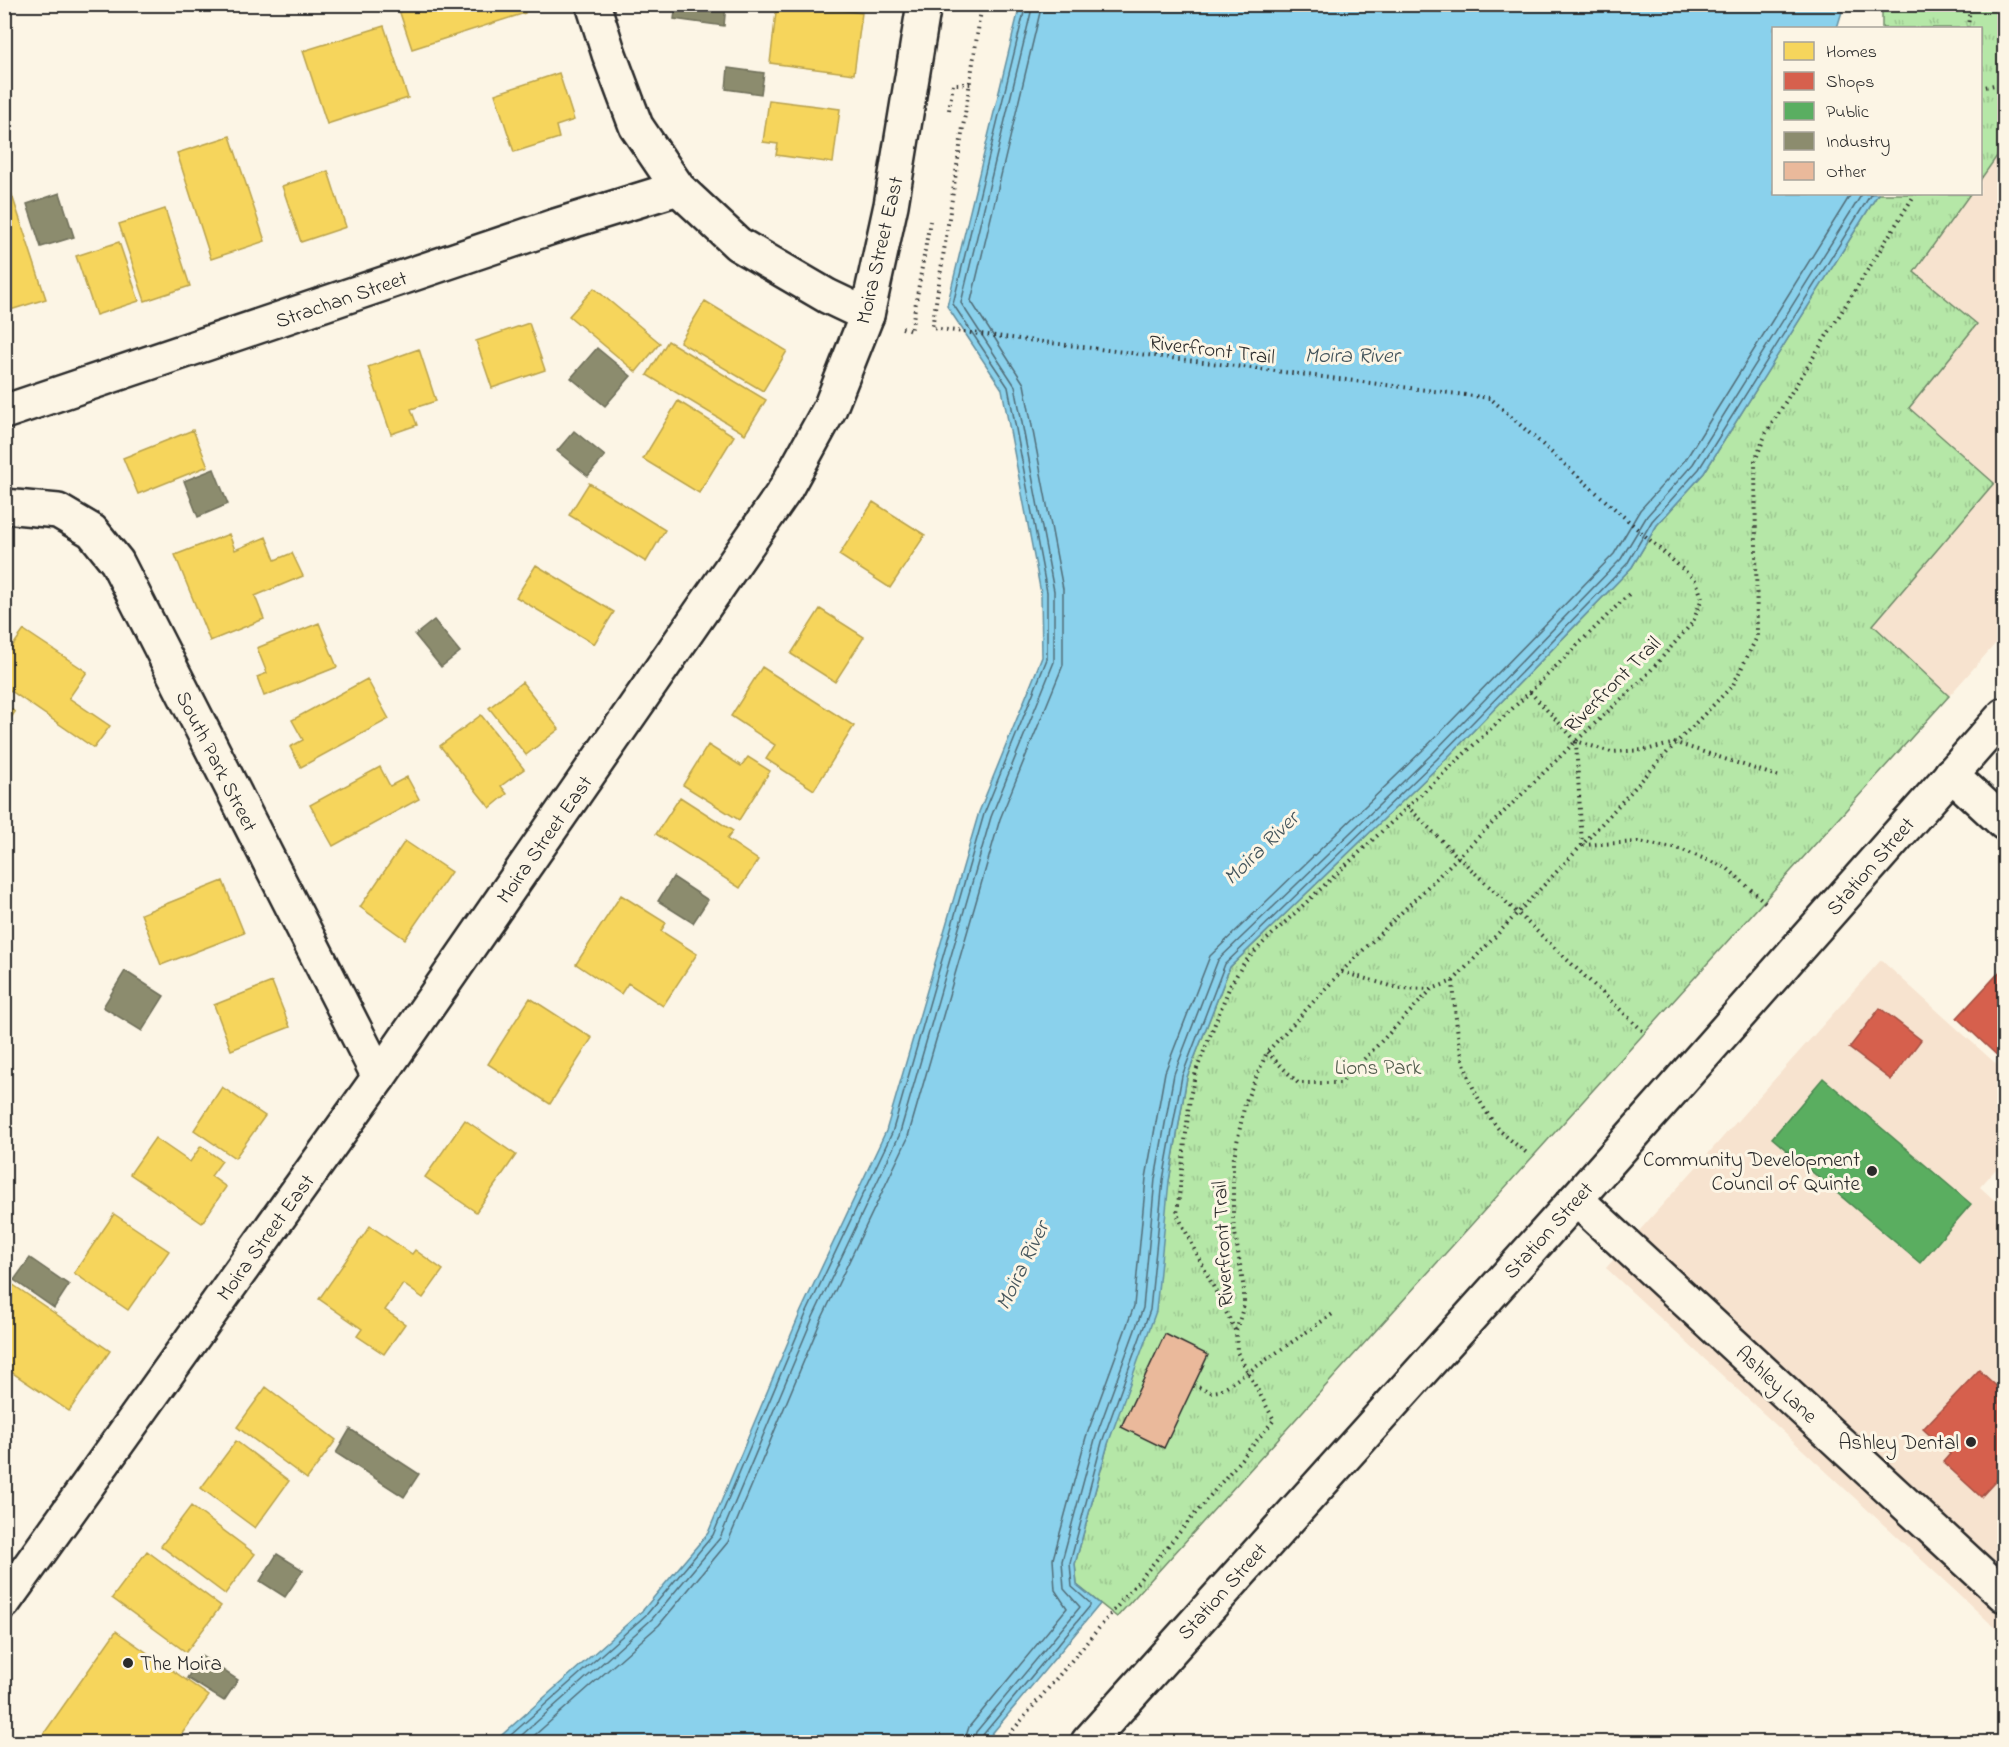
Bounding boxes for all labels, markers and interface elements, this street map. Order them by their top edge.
legend [1772,27,1982,195]
text: Homes [1826,40,1877,66]
text: Shops [1826,70,1874,96]
text: Public [1826,100,1869,126]
text: Industry [1826,130,1890,156]
text: Other [1826,160,1866,186]
street label: Moira Street East [849,174,912,327]
street label: Strachan Street [272,264,412,337]
street label: Riverfront Trail [1147,328,1276,374]
water label: Moira River [1305,341,1403,373]
street label: Riverfront Trail [1558,630,1669,741]
street label: South Park Street [167,686,264,838]
street label: Moira Street East [490,770,601,910]
water label: Moira River [1217,802,1310,894]
street label: Station Street [1820,811,1923,923]
park label: Lions Park [1335,1054,1422,1084]
place label: Community Development Council of Quinte [1643,1146,1861,1200]
marker: Community Development Council of Quinte [1865,1164,1879,1178]
street label: Moira Street East [210,1168,323,1308]
street label: Station Street [1497,1176,1602,1287]
street label: Riverfront Trail [1206,1180,1242,1308]
water label: Moira River [989,1214,1060,1316]
street label: Ashley Lane [1727,1340,1824,1433]
place label: Ashley Dental [1838,1429,1959,1461]
marker: Ashley Dental [1964,1435,1978,1449]
street label: Station Street [1171,1537,1276,1648]
place label: The Moira [140,1650,222,1680]
marker: The Moira [121,1656,135,1670]

